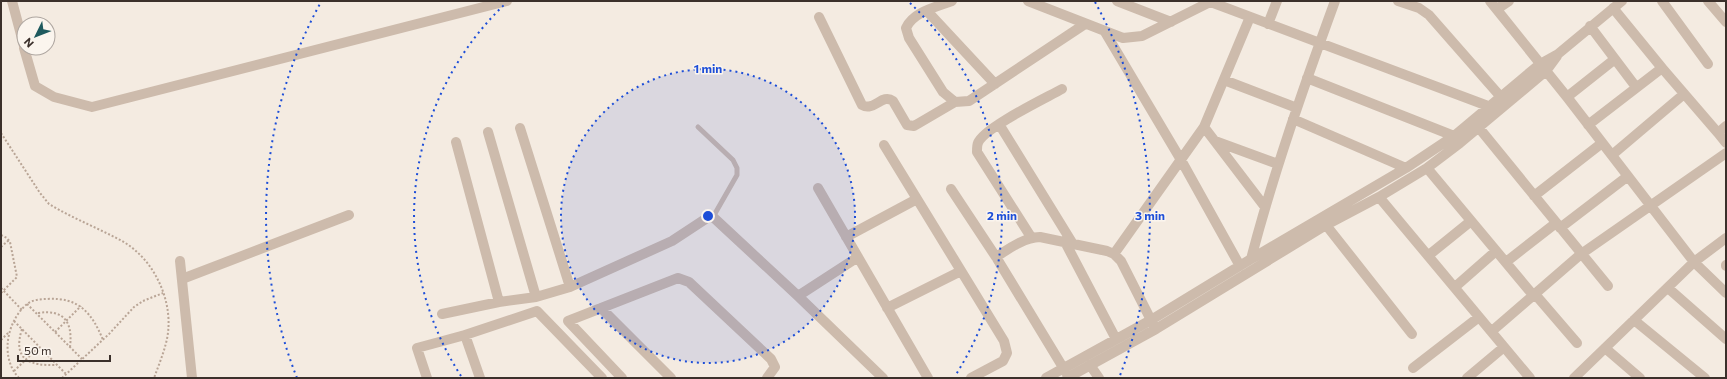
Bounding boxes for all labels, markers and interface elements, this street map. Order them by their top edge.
north arrow [16,16,56,56]
text: N [21,36,36,51]
text: 1 min [694,61,722,75]
text: 2 min [987,208,1017,222]
text: 3 min [1135,208,1165,222]
centre of rings [701,209,715,223]
scale bar [18,337,110,363]
text: 50 m [24,343,52,357]

